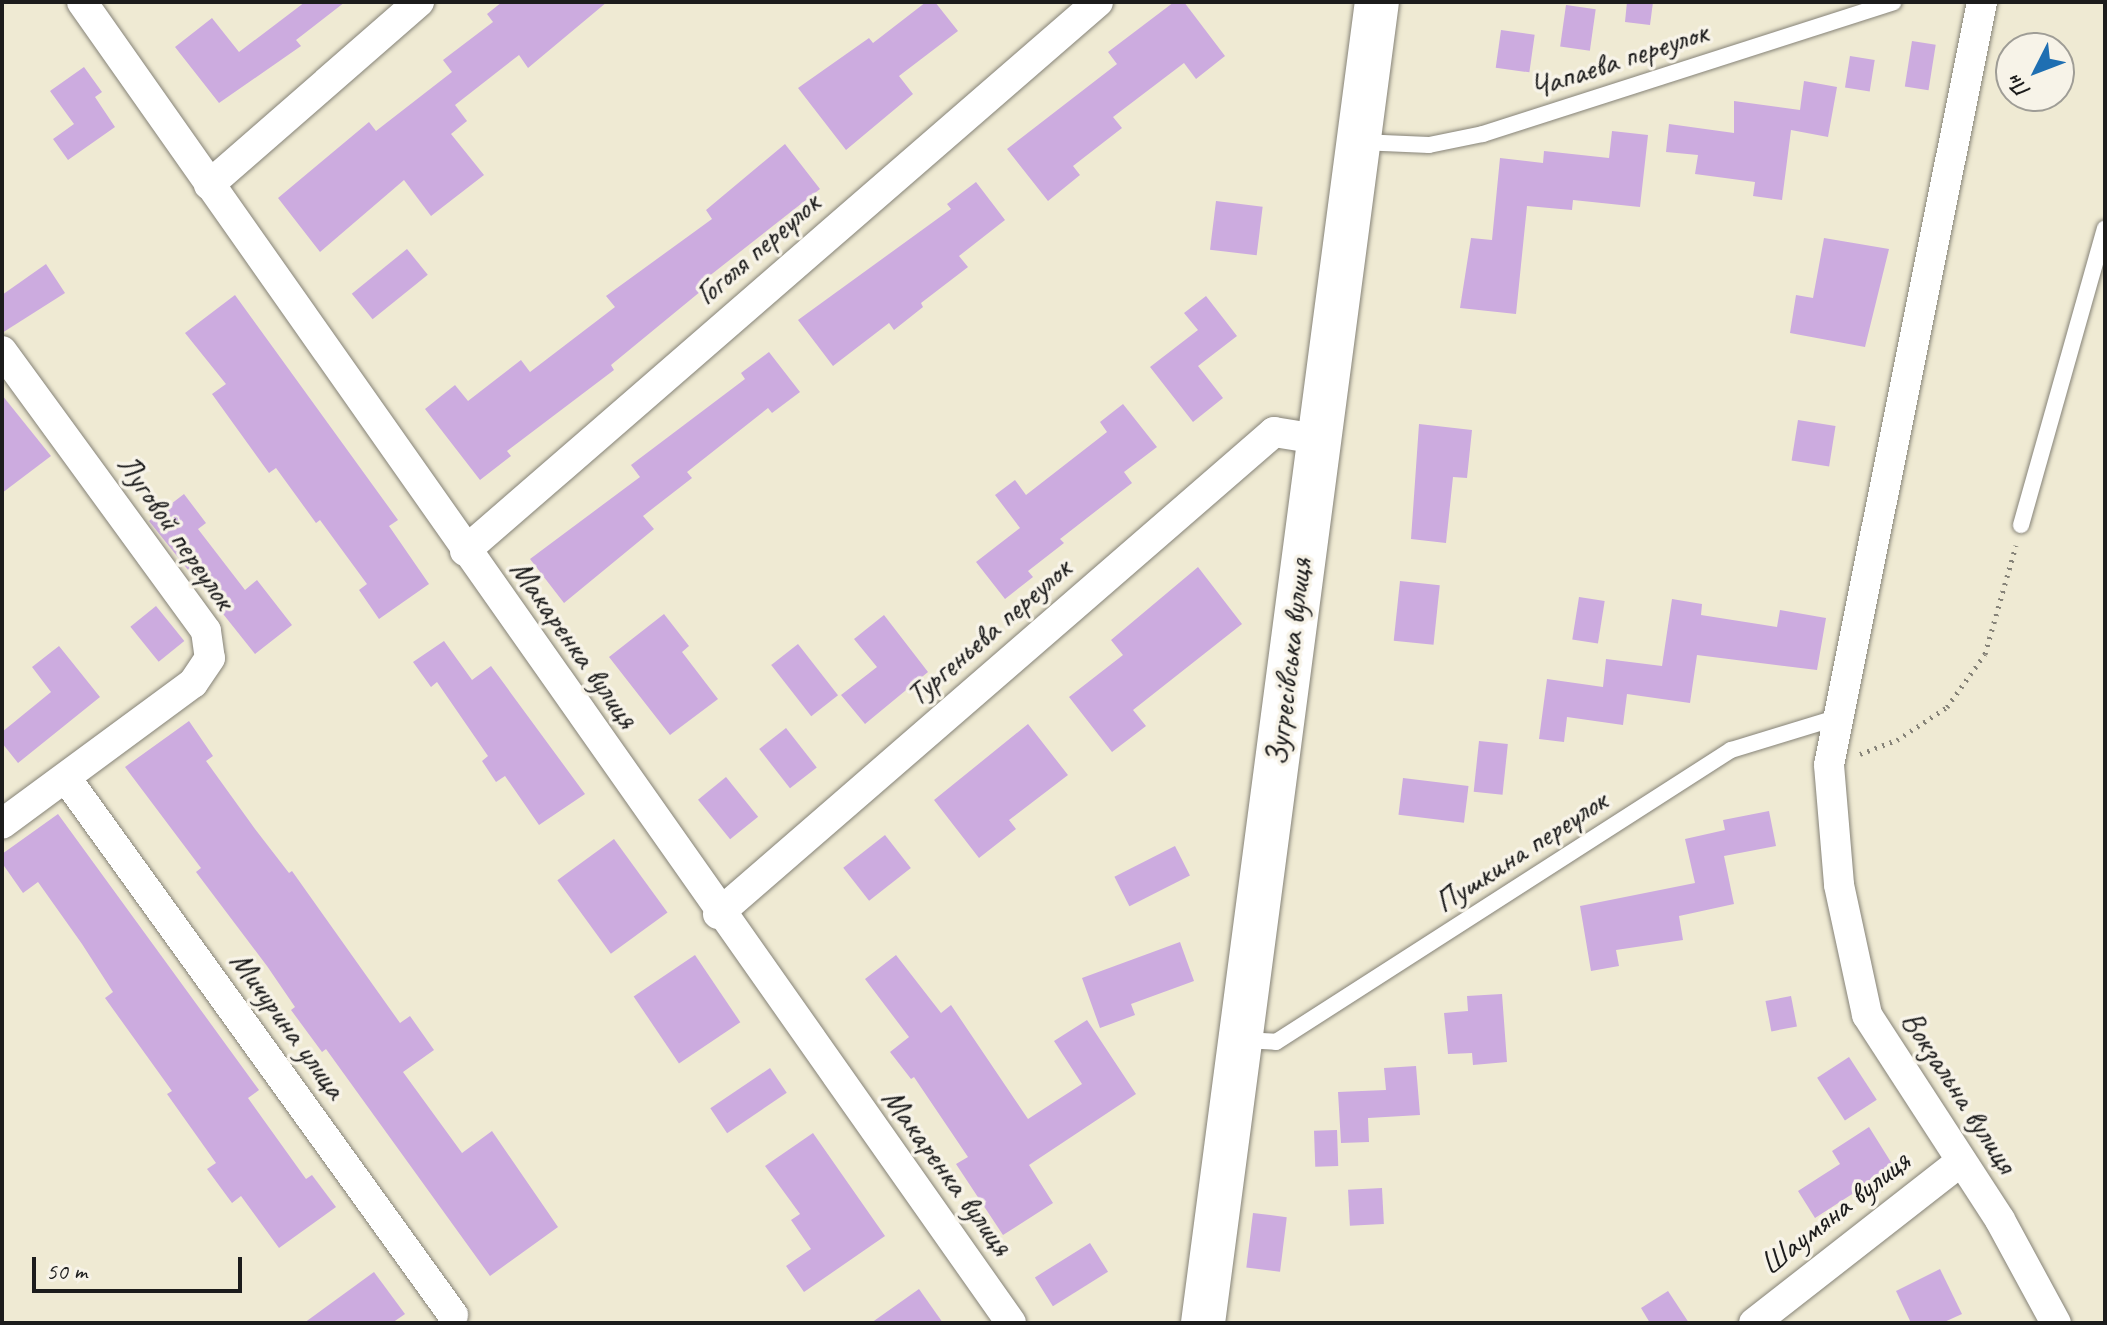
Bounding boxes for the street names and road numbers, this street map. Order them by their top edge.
street label: Чапаева переулок [1525,13,1713,107]
street label: Гоголя переулок [687,184,829,314]
street label: Луговой переулок [108,447,244,617]
street label: Тургеньева переулок [898,549,1080,715]
street label: Макаренка вулиця [501,552,647,736]
street label: Зугресівська вулиця [1257,556,1321,768]
street label: Пушкина переулок [1428,782,1614,922]
street label: Мичурина улица [221,943,355,1107]
street label: Вокзальна вулиця [1893,1004,2025,1180]
street label: Макаренка вулиця [873,1080,1021,1264]
street label: Шаумяна вулиця [1752,1142,1918,1284]

